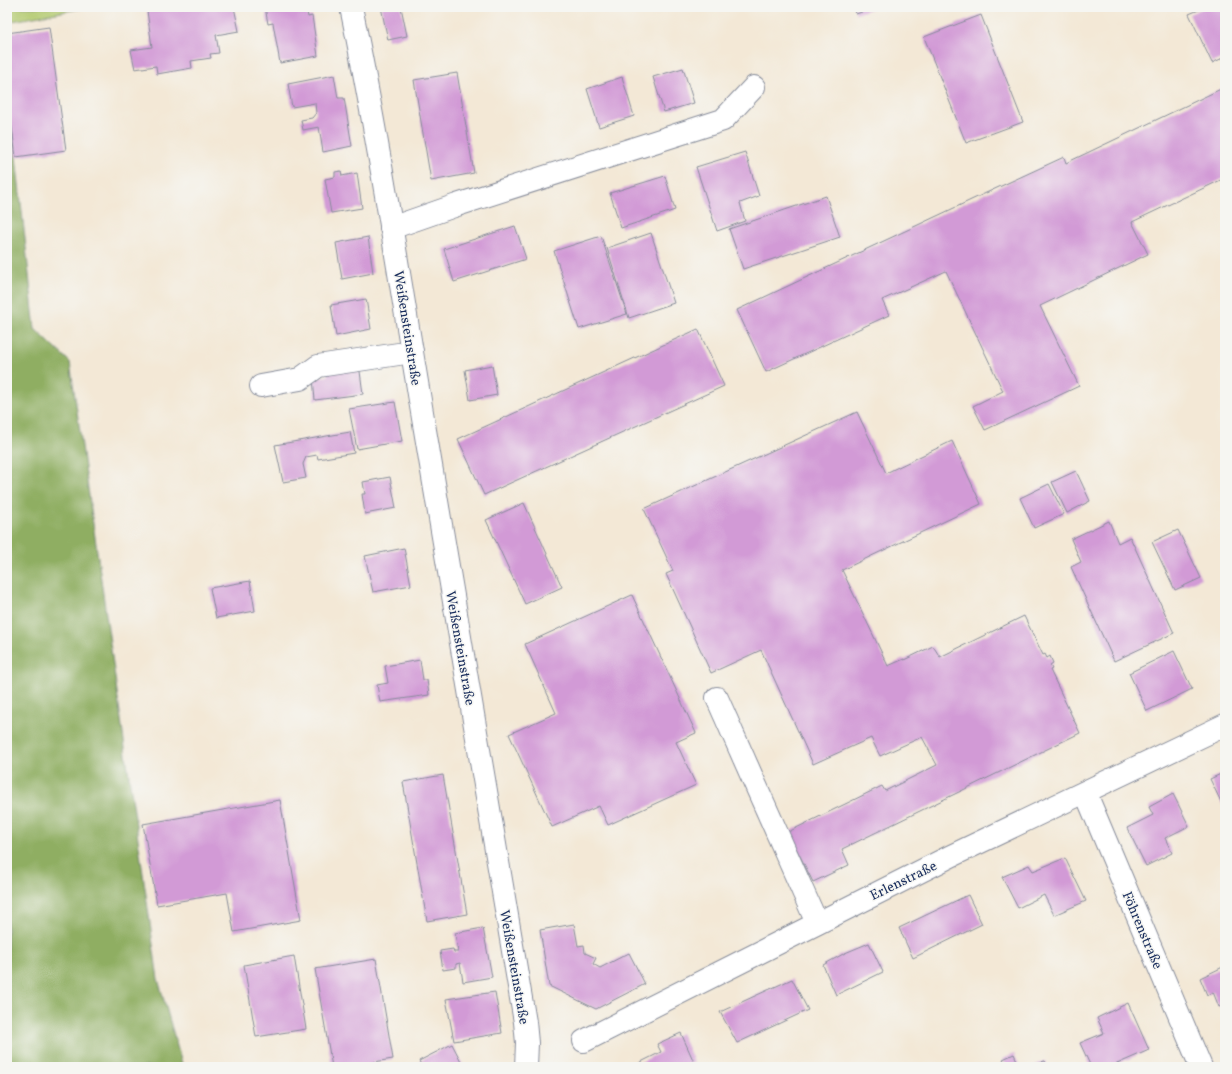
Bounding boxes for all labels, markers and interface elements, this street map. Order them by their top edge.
street label: Weißensteinstraße [388,270,425,387]
street label: Weißensteinstraße [440,590,479,707]
street label: Erlenstraße [867,857,941,906]
street label: Föhrenstraße [1117,889,1167,973]
street label: Weißensteinstraße [494,909,533,1026]

